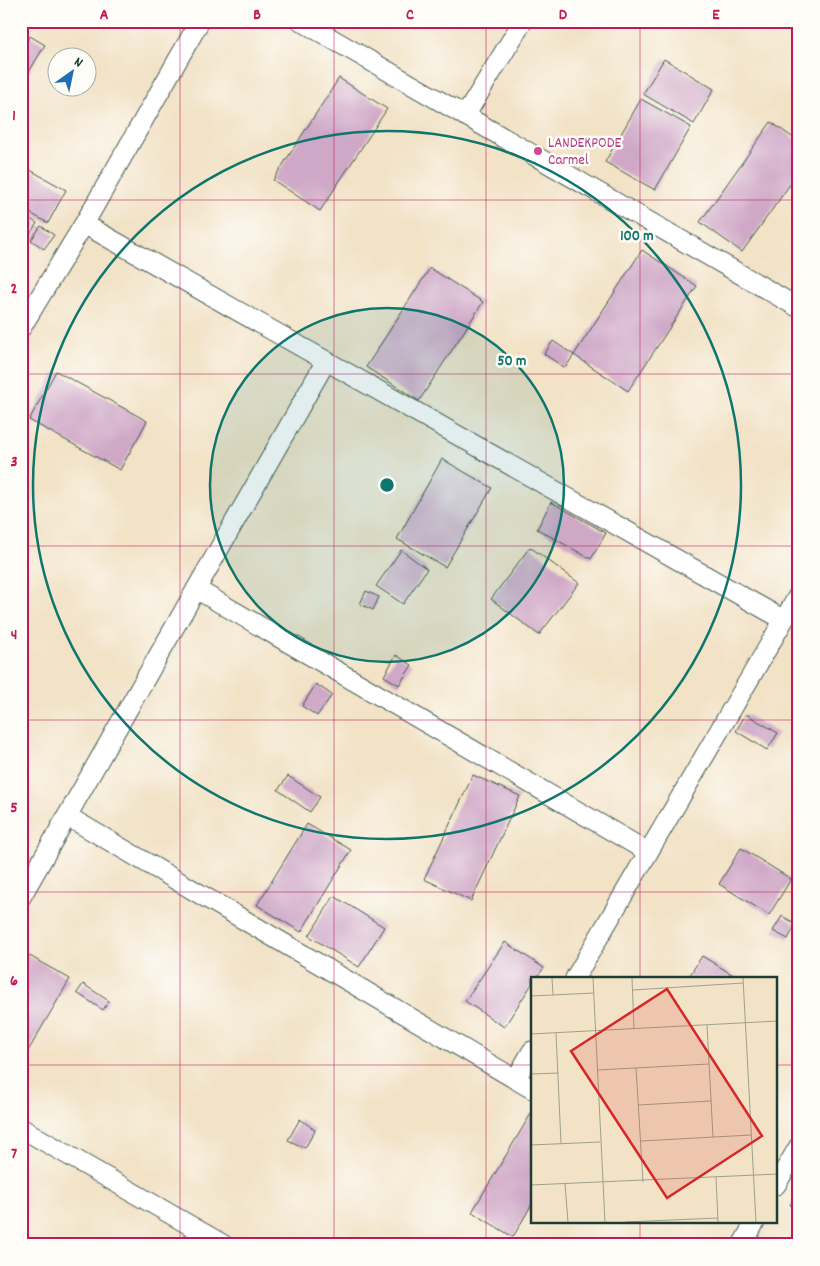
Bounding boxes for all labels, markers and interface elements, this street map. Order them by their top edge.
text: A [100,4,109,27]
text: B [253,4,261,27]
text: C [406,4,414,27]
text: D [559,4,568,27]
text: E [712,4,720,27]
north arrow [48,48,98,98]
text: N [70,53,86,73]
text: 1 [12,105,16,128]
place label: LANDEKPODE Carmel [548,133,621,172]
marker: LANDEKPODE Carmel [532,145,544,157]
text: 100 m [620,226,654,248]
text: 2 [11,278,18,301]
text: 50 m [498,351,526,373]
text: 3 [10,451,18,474]
centre of rings [378,476,396,494]
text: 4 [11,624,17,647]
text: 5 [10,797,18,820]
text: 6 [10,970,18,993]
inset map [531,977,778,1224]
text: 7 [11,1143,17,1166]

